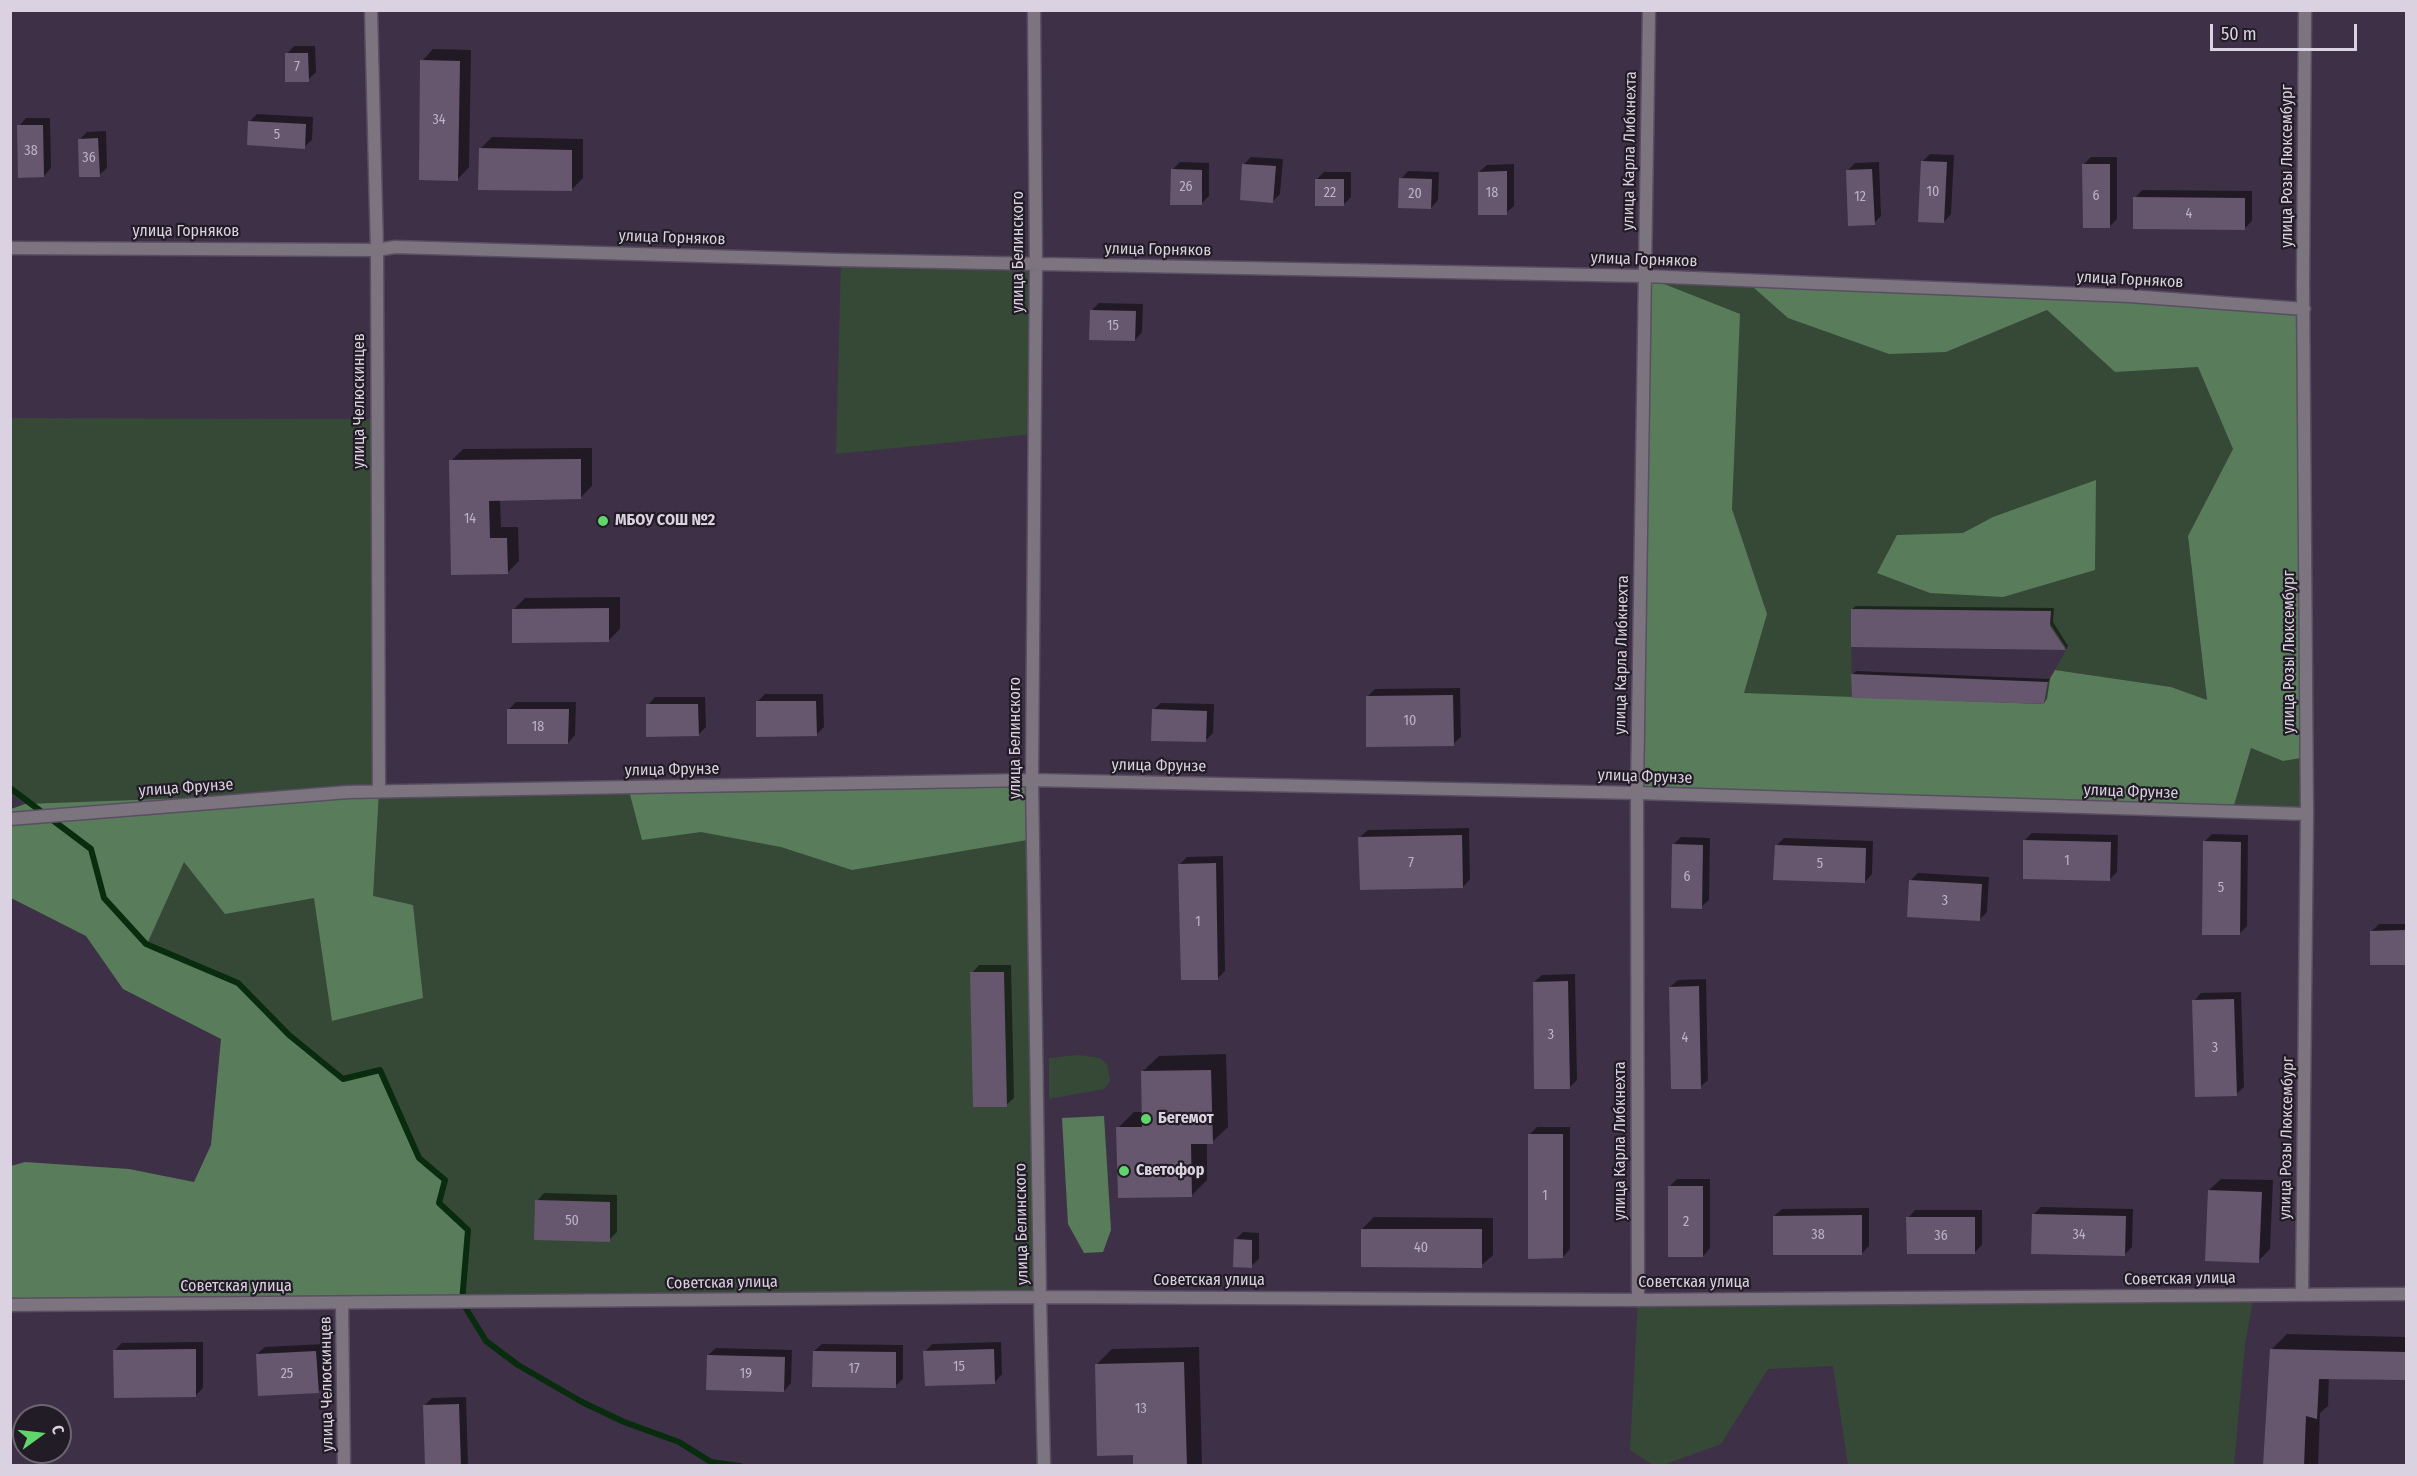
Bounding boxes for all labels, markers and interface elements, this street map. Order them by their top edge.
scale bar [2213,12,2360,50]
text: 50 m [2221,23,2257,45]
house number: 7 [294,59,300,75]
street label: улица Карла Либкнехта [1619,71,1641,231]
street label: улица Розы Люксембург [2278,84,2298,248]
house number: 34 [432,112,446,128]
house number: 5 [274,127,280,143]
house number: 38 [24,143,38,159]
house number: 36 [82,150,96,166]
house number: 26 [1179,179,1193,195]
house number: 10 [1927,184,1939,200]
house number: 22 [1324,185,1336,201]
house number: 18 [1486,185,1498,201]
house number: 20 [1408,186,1422,202]
house number: 6 [2093,188,2099,204]
house number: 12 [1854,189,1866,205]
street label: улица Белинского [1009,191,1029,313]
house number: 4 [2186,206,2192,222]
street label: улица Горняков [133,222,239,242]
street label: улица Горняков [618,227,726,249]
street label: улица Горняков [1104,239,1212,261]
street label: улица Горняков [1590,249,1698,271]
street label: улица Горняков [2076,268,2184,292]
house number: 15 [1107,318,1119,334]
street label: улица Челюскинцев [350,333,370,469]
house number: 14 [464,511,476,527]
place label: МБОУ СОШ №2 [615,511,715,531]
marker: МБОУ СОШ №2 [596,514,610,528]
street label: улица Розы Люксембург [2280,570,2300,734]
street label: улица Карла Либкнехта [1611,575,1633,735]
street label: улица Белинского [1006,677,1026,799]
house number: 10 [1404,713,1416,729]
house number: 18 [532,719,544,735]
street label: улица Фрунзе [1111,756,1207,776]
street label: улица Фрунзе [624,760,720,780]
street label: улица Фрунзе [1597,766,1693,788]
street label: улица Фрунзе [138,775,234,801]
street label: улица Фрунзе [2083,781,2179,803]
house number: 1 [2064,853,2070,869]
house number: 7 [1408,855,1414,871]
house number: 5 [1817,856,1823,872]
house number: 6 [1684,869,1690,885]
house number: 5 [2218,880,2224,896]
house number: 3 [1942,893,1948,909]
house number: 1 [1195,914,1201,930]
house number: 3 [1548,1027,1554,1043]
house number: 4 [1682,1030,1688,1046]
house number: 3 [2212,1040,2218,1056]
street label: улица Розы Люксембург [2276,1056,2298,1220]
street label: улица Карла Либкнехта [1611,1061,1631,1221]
place label: Бегемот [1158,1109,1214,1129]
marker: Бегемот [1139,1112,1153,1126]
place label: Светофор [1136,1161,1204,1181]
street label: улица Белинского [1011,1163,1033,1285]
marker: Светофор [1117,1164,1131,1178]
house number: 1 [1542,1188,1548,1204]
house number: 50 [565,1213,579,1229]
house number: 2 [1683,1214,1689,1230]
house number: 38 [1811,1227,1825,1243]
house number: 34 [2072,1227,2086,1243]
house number: 36 [1934,1228,1948,1244]
house number: 40 [1414,1240,1428,1256]
street label: Советская улица [2124,1268,2236,1290]
street label: Советская улица [1153,1271,1265,1291]
street label: Советская улица [666,1272,778,1294]
street label: Советская улица [1638,1273,1750,1293]
street label: Советская улица [180,1277,292,1297]
street label: улица Челюскинцев [316,1316,338,1452]
house number: 15 [953,1359,965,1375]
house number: 17 [848,1361,860,1377]
house number: 25 [281,1366,293,1382]
house number: 19 [740,1366,752,1382]
house number: 13 [1135,1401,1147,1417]
north arrow [12,1404,72,1464]
text: С [48,1423,68,1436]

